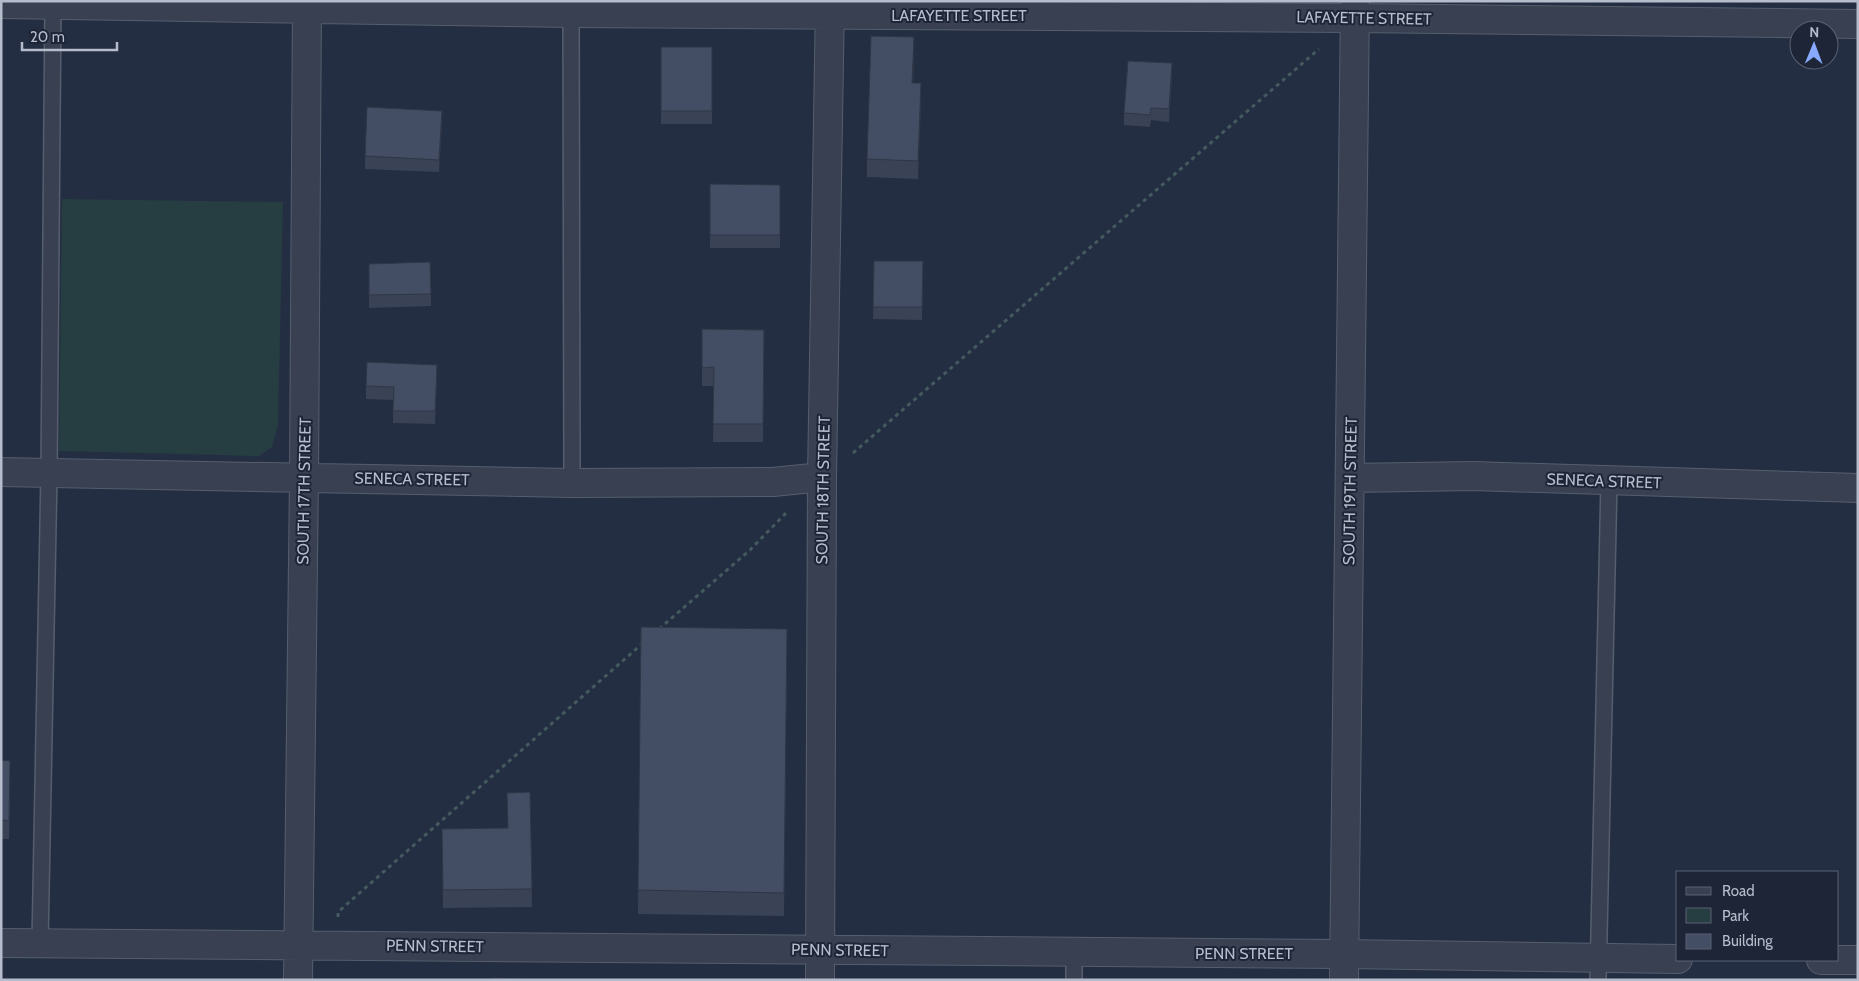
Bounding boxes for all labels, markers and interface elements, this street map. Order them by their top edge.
street label: LAFAYETTE STREET [891,6,1027,25]
street label: LAFAYETTE STREET [1296,7,1432,29]
scale bar [22,20,118,52]
north arrow [1789,20,1839,70]
text: N [1809,23,1819,41]
text: 20 m [30,28,65,46]
street label: SOUTH 18TH STREET [812,415,834,564]
street label: SOUTH 19TH STREET [1339,416,1361,565]
street label: SOUTH 17TH STREET [293,417,315,565]
street label: SENECA STREET [354,468,470,490]
street label: SENECA STREET [1546,469,1662,493]
legend [1676,871,1839,961]
text: Road [1722,882,1755,900]
text: Park [1722,907,1749,925]
text: Building [1722,932,1773,950]
street label: PENN STREET [386,936,485,956]
street label: PENN STREET [791,940,890,960]
street label: PENN STREET [1195,944,1293,963]

